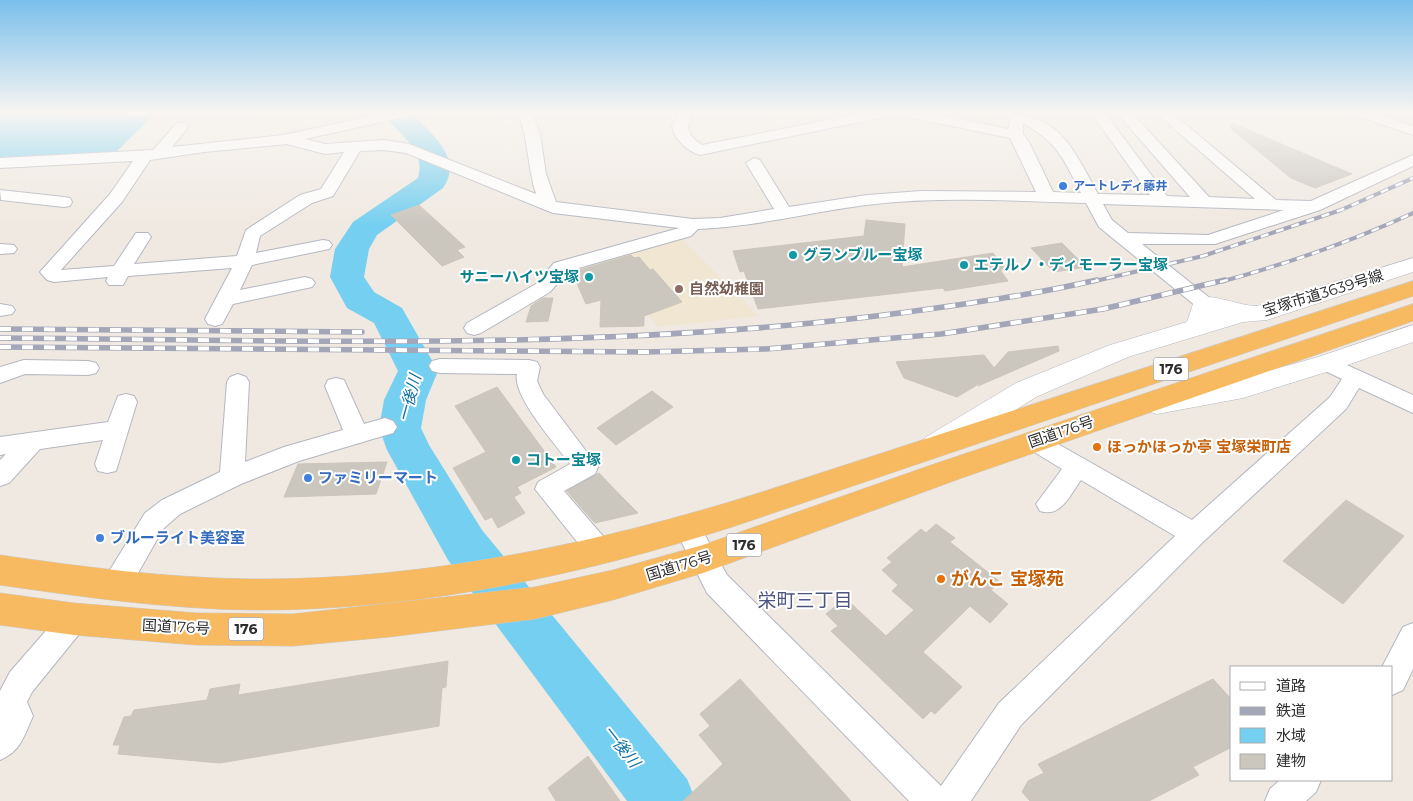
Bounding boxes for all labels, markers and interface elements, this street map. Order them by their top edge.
place label: アートレディ藤井 [1073,178,1167,193]
marker: アートレディ藤井 [1057,180,1069,192]
place label: グランブルー宝塚 [803,245,923,264]
marker: グランブルー宝塚 [787,249,799,261]
place label: エテルノ・ディモーラー宝塚 [974,255,1168,274]
marker: エテルノ・ディモーラー宝塚 [958,259,970,271]
street label: 宝塚市道3639号線 [1260,265,1385,320]
place label: サニーハイツ宝塚 [460,267,579,286]
marker: サニーハイツ宝塚 [583,271,595,283]
place label: 自然幼稚園 [689,279,764,298]
marker: 自然幼稚園 [673,283,685,295]
road number: 176 [1154,358,1188,380]
water label: 一後川 [394,371,425,424]
street label: 国道176号 [1026,411,1096,452]
place label: ほっかほっか亭 宝塚栄町店 [1107,437,1291,456]
marker: ほっかほっか亭 宝塚栄町店 [1091,441,1103,453]
place label: コトー宝塚 [526,450,601,469]
marker: コトー宝塚 [510,454,522,466]
place label: ファミリーマート [318,468,438,487]
marker: ファミリーマート [302,472,314,484]
place label: ブルーライト美容室 [110,528,245,547]
marker: ブルーライト美容室 [94,532,106,544]
road number: 176 [726,534,762,556]
street label: 国道176号 [644,546,714,585]
place label: がんこ 宝塚苑 [951,568,1064,590]
marker: がんこ 宝塚苑 [935,573,947,585]
district label: 栄町三丁目 [757,589,853,612]
street label: 国道176号 [142,615,211,638]
road number: 176 [228,618,264,640]
legend [1230,666,1393,781]
text: 道路 [1276,676,1306,695]
text: 鉄道 [1276,701,1306,720]
water label: 一後川 [599,722,645,773]
text: 水域 [1276,726,1306,745]
text: 建物 [1276,751,1306,770]

